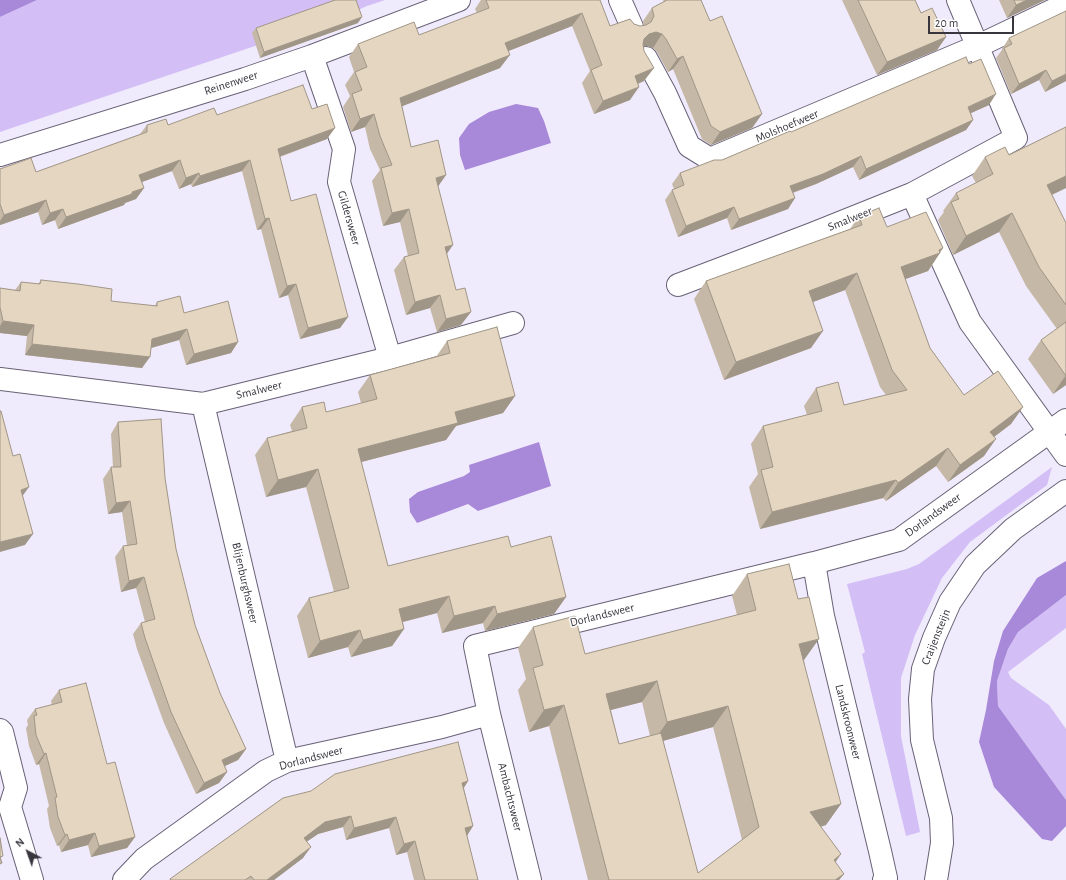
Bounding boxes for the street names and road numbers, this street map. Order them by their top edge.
street label: Reinenweer [203,68,259,98]
street label: Molshoefweer [753,106,821,146]
street label: Gildersweer [334,189,364,247]
street label: Smalweer [826,204,874,234]
street label: Smalweer [235,377,283,403]
street label: Dorlandsweer [902,490,964,540]
street label: Blijenburghsweer [229,541,261,625]
street label: Dorlandsweer [568,600,636,630]
street label: Craijensteijn [918,607,954,667]
street label: Landskroonweer [832,683,864,761]
street label: Dorlandsweer [277,743,345,773]
street label: Ambachtsweer [495,761,525,833]

